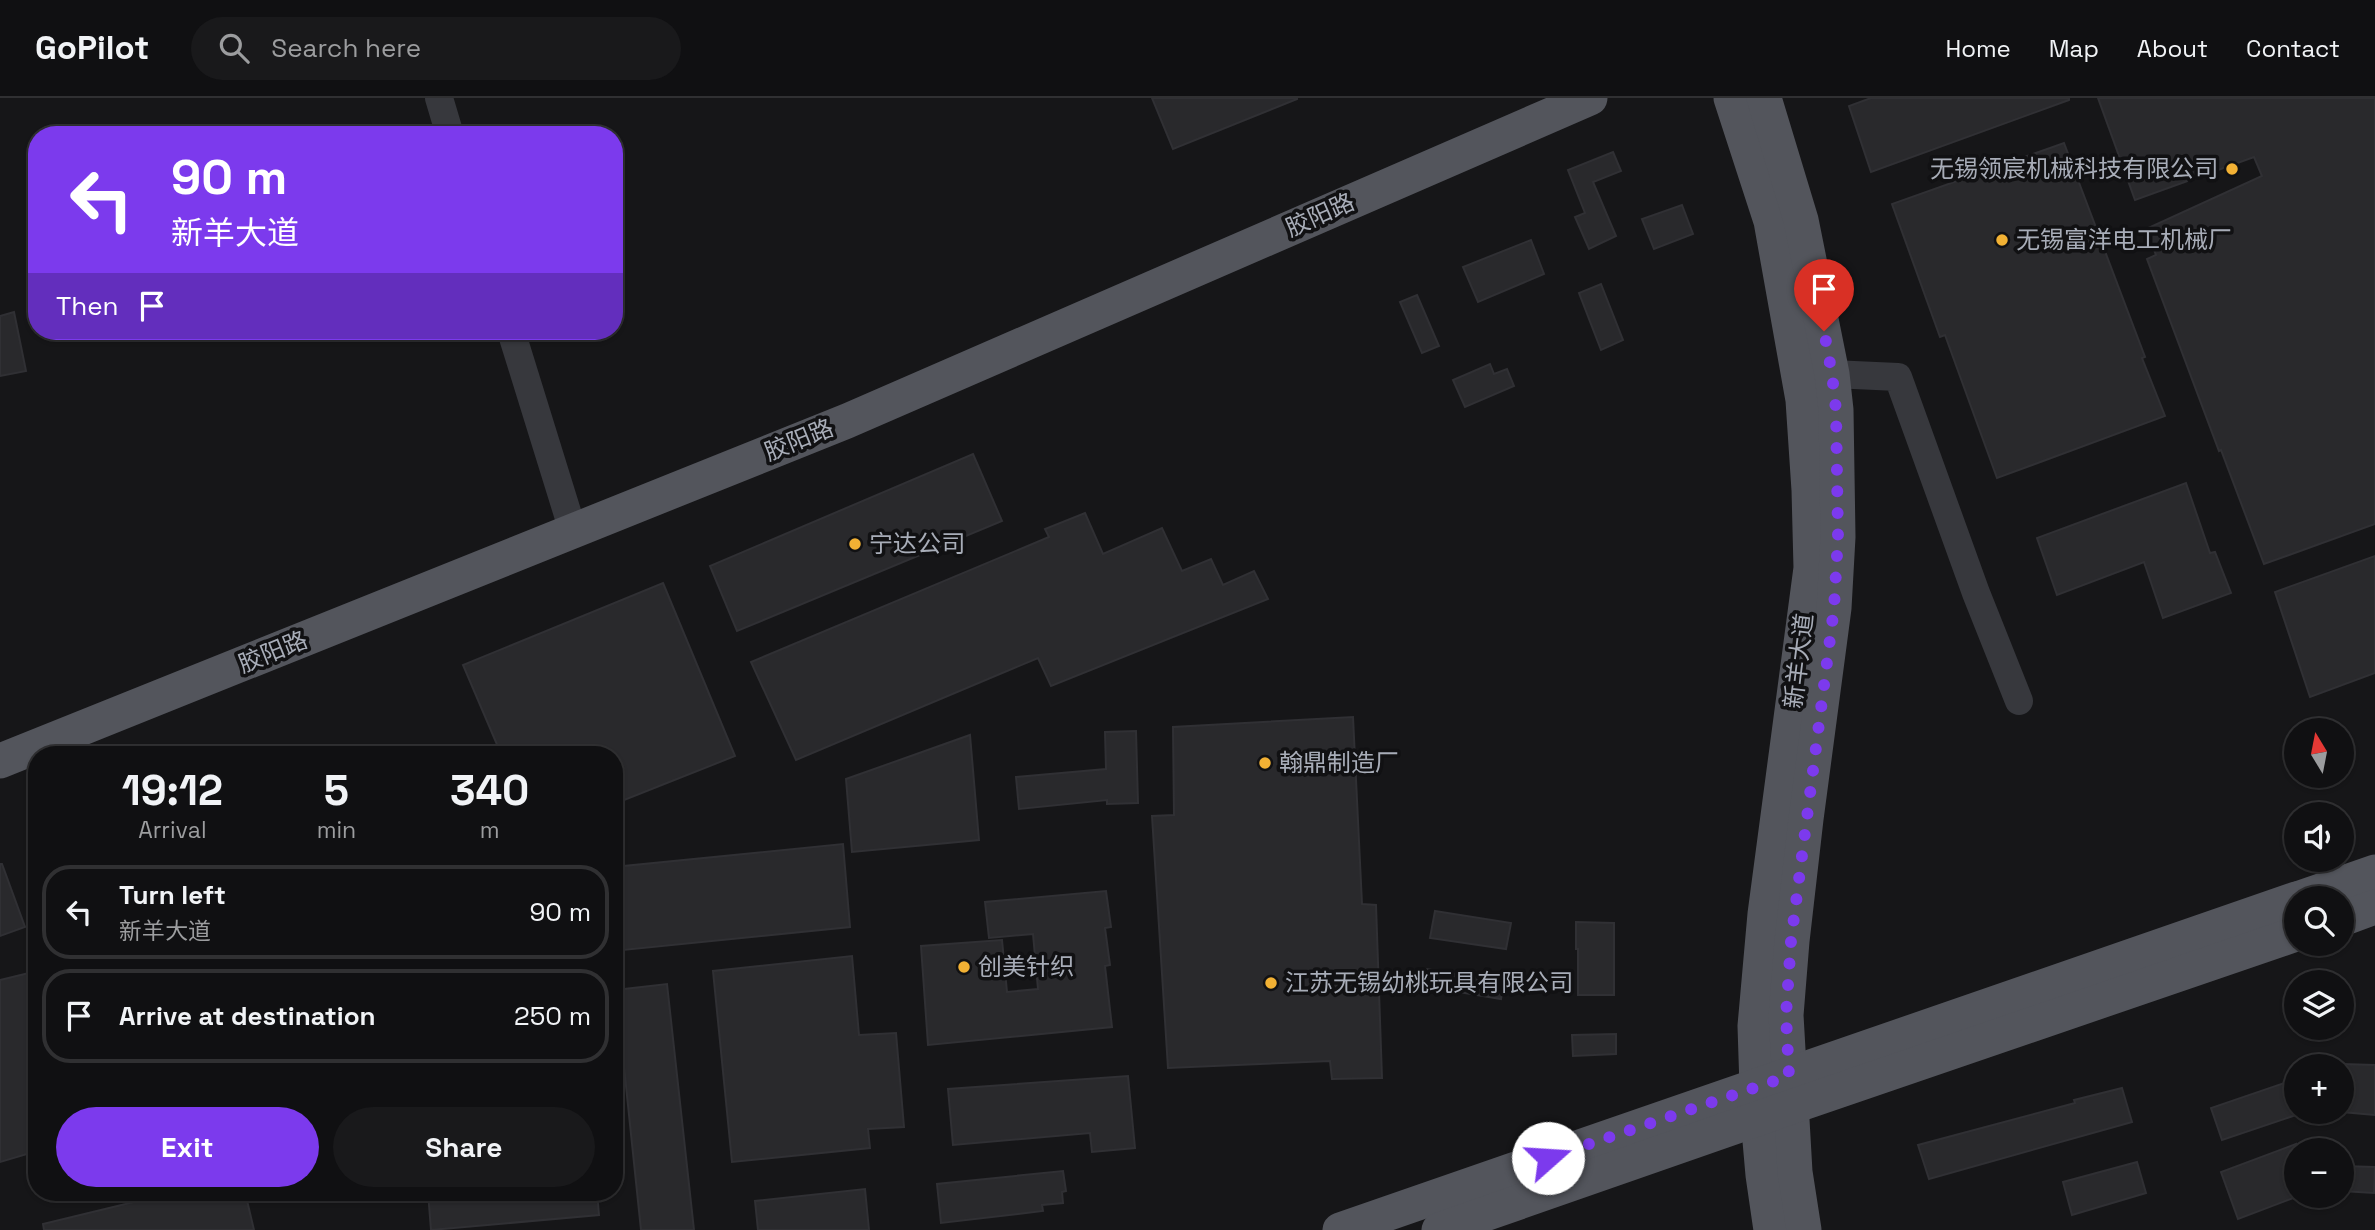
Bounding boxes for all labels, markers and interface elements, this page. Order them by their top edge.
search box [191,17,681,80]
text: GoPilot [35,27,149,69]
icon: search [215,29,253,67]
text: Search here [271,31,421,65]
text: Home [1945,33,2011,64]
text: Map [2049,33,2099,64]
text: About [2137,33,2208,64]
text: Contact [2246,33,2340,64]
text: 90 m [171,146,287,208]
place label: 无锡领宸机械科技有限公司 [1930,153,2218,184]
icon: left [56,154,147,245]
marker: 无锡领宸机械科技有限公司 [2224,161,2240,177]
street label: 胶阳路 [1281,186,1359,243]
text: 新羊大道 [171,213,299,253]
place label: 无锡富洋电工机械厂 [2016,224,2232,255]
marker: 无锡富洋电工机械厂 [1994,232,2010,248]
pin [1794,259,1854,331]
icon: arrive [1805,270,1843,308]
icon: arrive [133,287,171,325]
text: Then [56,289,119,323]
street label: 胶阳路 [760,412,838,467]
place label: 宁达公司 [869,528,965,559]
marker: 宁达公司 [847,536,863,552]
street label: 新羊大道 [1777,611,1820,710]
street label: 胶阳路 [234,624,312,679]
north arrow [2284,718,2354,788]
map controls [2284,718,2354,1208]
place label: 翰鼎制造厂 [1279,747,1399,778]
marker: 翰鼎制造厂 [1257,755,1273,771]
text: 19:12 [122,764,223,817]
text: 5 [324,764,349,817]
text: 340 [450,764,529,817]
button: sound [2284,802,2354,872]
text: Arrival [138,815,207,845]
text: min [317,815,356,845]
text: m [480,815,500,845]
text: Turn left [119,878,226,912]
button: search [2284,886,2354,956]
icon: left [60,893,98,931]
text: 90 m [529,895,591,929]
text: 新羊大道 [119,916,211,946]
place label: 创美针织 [978,951,1074,982]
marker: 创美针织 [956,959,972,975]
place label: 江苏无锡幼桃玩具有限公司 [1285,967,1573,998]
button: layers [2284,970,2354,1040]
marker: 江苏无锡幼桃玩具有限公司 [1263,975,1279,991]
icon: arrive [60,997,98,1035]
text: Arrive at destination [119,999,376,1033]
text: 250 m [514,999,591,1033]
button: + [2284,1054,2354,1124]
button: Exit [56,1107,319,1187]
button: Share [333,1107,595,1187]
position arrow [1511,1121,1585,1195]
button: − [2284,1138,2354,1208]

